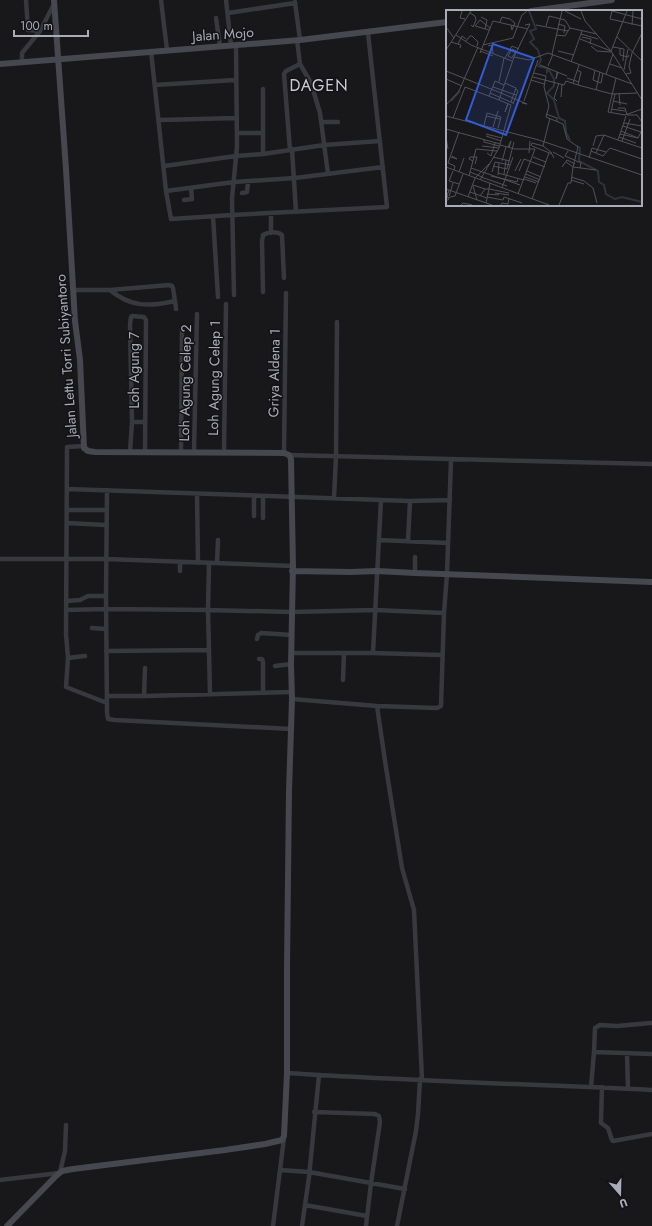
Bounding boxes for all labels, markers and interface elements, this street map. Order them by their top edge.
inset map [446,10,642,206]
scale bar [14,12,88,38]
text: 100 m [20,17,53,35]
street label: Jalan Mojo [190,22,255,46]
district label: DAGEN [289,74,349,97]
street label: Jalan Lettu Torri Subiyantoro [50,273,82,440]
street label: Loh Agung Celep 1 [203,320,225,436]
street label: Loh Agung Celep 2 [174,324,196,442]
street label: Griya Aldena 1 [263,329,285,417]
street label: Loh Agung 7 [124,331,144,408]
north arrow [600,1174,640,1214]
text: U [617,1195,630,1212]

